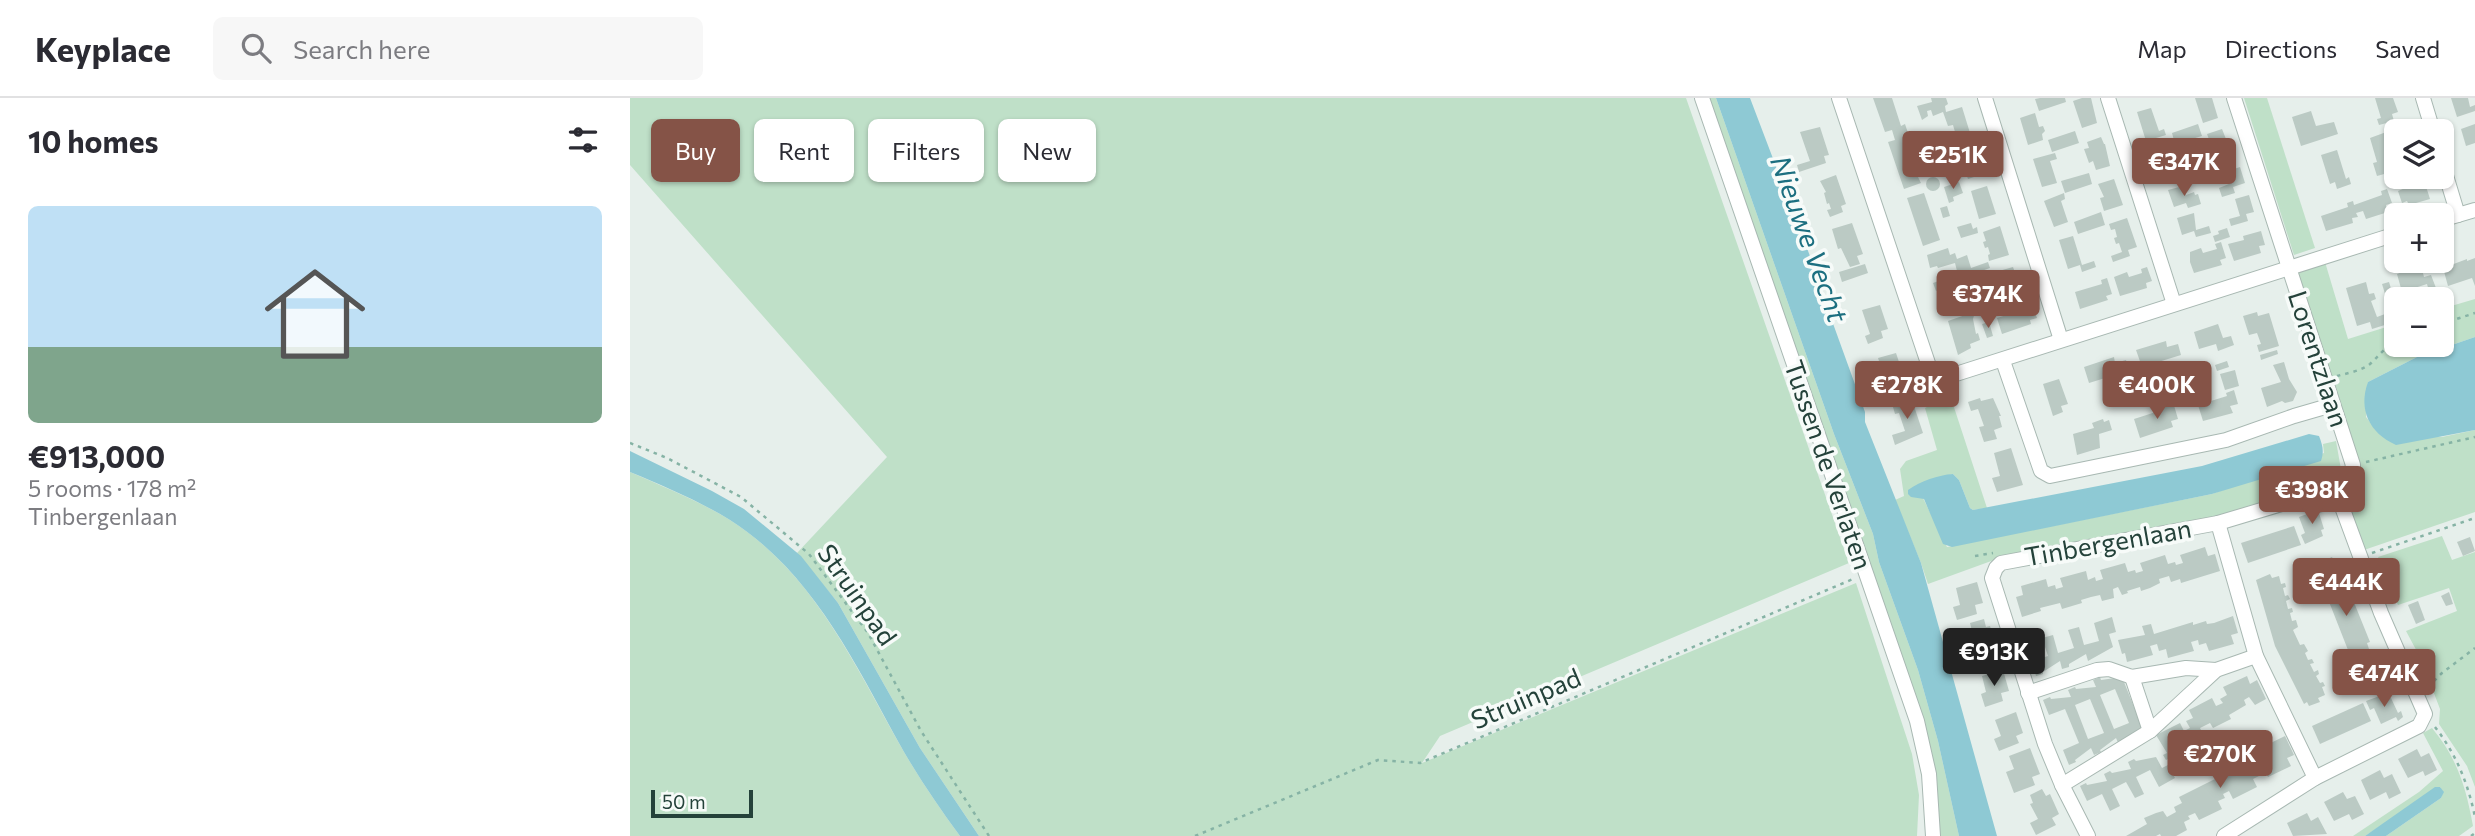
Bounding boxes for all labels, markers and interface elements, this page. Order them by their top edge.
search box [213,17,703,80]
text: Keyplace [35,28,171,69]
icon: search [237,29,275,67]
text: Search here [293,33,430,64]
text: Map [2137,34,2187,63]
text: Directions [2225,34,2337,63]
text: Saved [2375,34,2440,63]
chip: Buy [651,119,740,182]
chip: Rent [754,119,854,182]
chip: Filters [868,119,984,182]
chip: New [998,119,1096,182]
map controls [2384,119,2454,357]
button: layers [2384,119,2454,189]
icon: filters [564,121,602,159]
text: 10 homes [28,122,158,159]
pin: €251K [1904,132,2002,191]
pin: €347K [2135,139,2233,198]
text: €251K [1918,140,1988,168]
text: €347K [2148,147,2220,175]
water label: Nieuwe Vecht [1764,151,1856,327]
button: + [2384,203,2454,273]
icon: home [252,251,378,377]
pin: €374K [1939,271,2037,330]
text: €374K [1953,279,2023,307]
street label: Lorentzlaan [2283,287,2356,431]
button: − [2384,287,2454,357]
street label: Tussen de Verlaten [1779,356,1880,573]
pin: €278K [1858,362,1956,421]
pin: €400K [2108,362,2206,421]
text: €278K [1871,370,1943,398]
text: €400K [2119,370,2195,398]
text: €913,000 [28,437,165,474]
pin: €398K [2263,466,2361,526]
text: 5 rooms · 178 m² [28,474,196,502]
text: €398K [2275,475,2349,503]
text: Tinbergenlaan [28,502,177,530]
street label: Tinbergenlaan [2022,512,2194,571]
street label: Struinpad [812,538,904,651]
pin: €444K [2297,559,2395,618]
text: €444K [2309,567,2383,595]
pin: €913K [1945,628,2043,688]
text: €913K [1959,637,2029,665]
pin: €474K [2335,650,2433,709]
text: €474K [2348,658,2420,686]
street label: Struinpad [1466,661,1585,735]
pin: €270K [2171,730,2269,790]
text: €270K [2184,739,2256,767]
scale bar [651,787,752,819]
text: 50 m [662,790,706,813]

